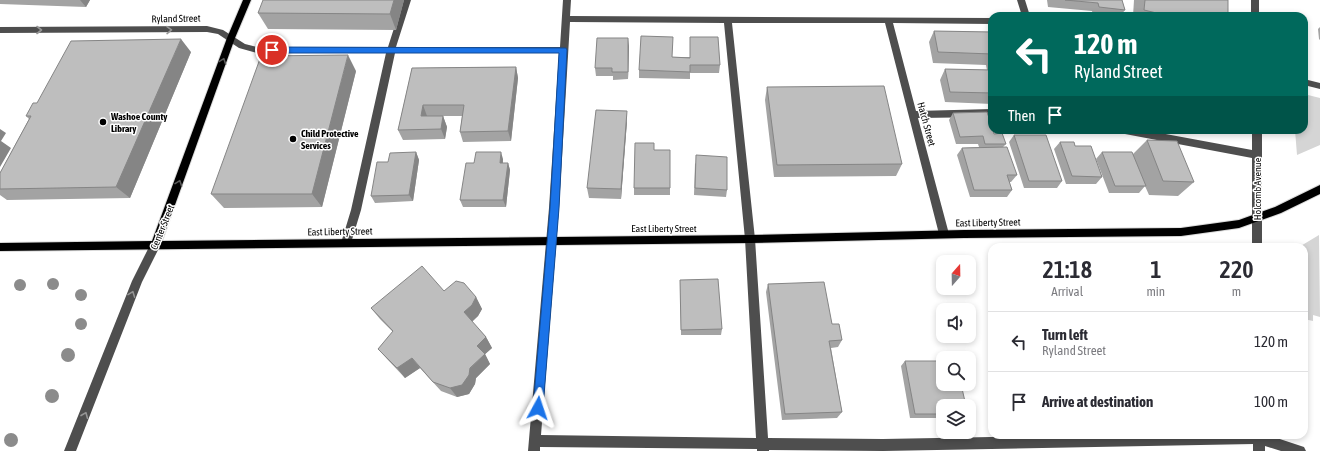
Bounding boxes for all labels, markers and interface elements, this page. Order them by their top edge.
street label: Ryland Street [151,13,201,24]
one-way arrow [36,26,42,34]
one-way arrow [166,26,172,34]
icon: left [1008,28,1060,80]
text: 120 m [1074,28,1137,60]
pin [255,33,289,67]
icon: arrive [261,39,283,61]
one-way arrow [218,57,227,64]
text: Ryland Street [1074,61,1163,82]
street label: Hatch Street [915,101,938,147]
icon: arrive [1044,104,1066,126]
text: Then [1008,107,1036,124]
place label: Washoe County Library [110,111,168,134]
marker: Washoe County Library [98,117,108,127]
place label: Child Protective Services [301,128,359,151]
marker: Child Protective Services [288,134,298,144]
street label: Holcomb Avenue [1252,157,1263,220]
one-way arrow [174,180,182,187]
street label: Center Street [148,203,176,251]
street label: East Liberty Street [955,216,1021,229]
street label: East Liberty Street [631,223,697,234]
street label: East Liberty Street [307,225,373,238]
north arrow [936,255,976,295]
map controls [936,255,976,439]
text: 21:18 [1043,256,1092,283]
text: 1 [1150,256,1161,283]
text: 220 [1220,256,1253,283]
text: Arrival [1051,284,1083,299]
text: min [1146,284,1165,299]
text: m [1232,284,1241,299]
one-way arrow [128,290,136,297]
button: sound [936,303,976,343]
text: Turn left [1042,326,1088,343]
icon: left [1008,331,1030,353]
text: 120 m [1254,333,1288,350]
text: Ryland Street [1042,343,1106,358]
button: search [936,351,976,391]
position arrow [517,387,559,429]
icon: arrive [1008,391,1030,413]
text: Arrive at destination [1042,393,1153,410]
text: 100 m [1254,393,1288,410]
button: layers [936,399,976,439]
one-way arrow [80,411,88,418]

